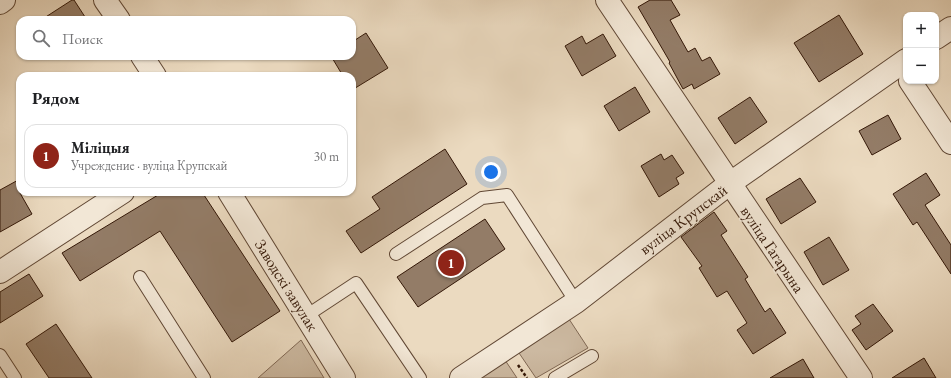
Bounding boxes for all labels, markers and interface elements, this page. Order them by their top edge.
map controls [903,12,939,84]
button: + [903,12,939,48]
search box [16,16,356,60]
icon: search [30,27,52,49]
text: Поиск [62,29,103,48]
button: − [903,48,939,84]
text: Рядом [32,87,80,109]
text: Міліцыя [71,138,130,157]
text: 1 [43,148,49,165]
text: 30 m [314,148,339,165]
text: Учреждение · вуліца Крупскай [71,157,227,174]
your location [481,162,501,182]
street label: вуліца Крупскай [635,179,732,259]
street label: вуліца Гагарына [736,202,810,297]
street label: Заводскі завулак [250,235,323,335]
pin: 1 [438,248,464,278]

